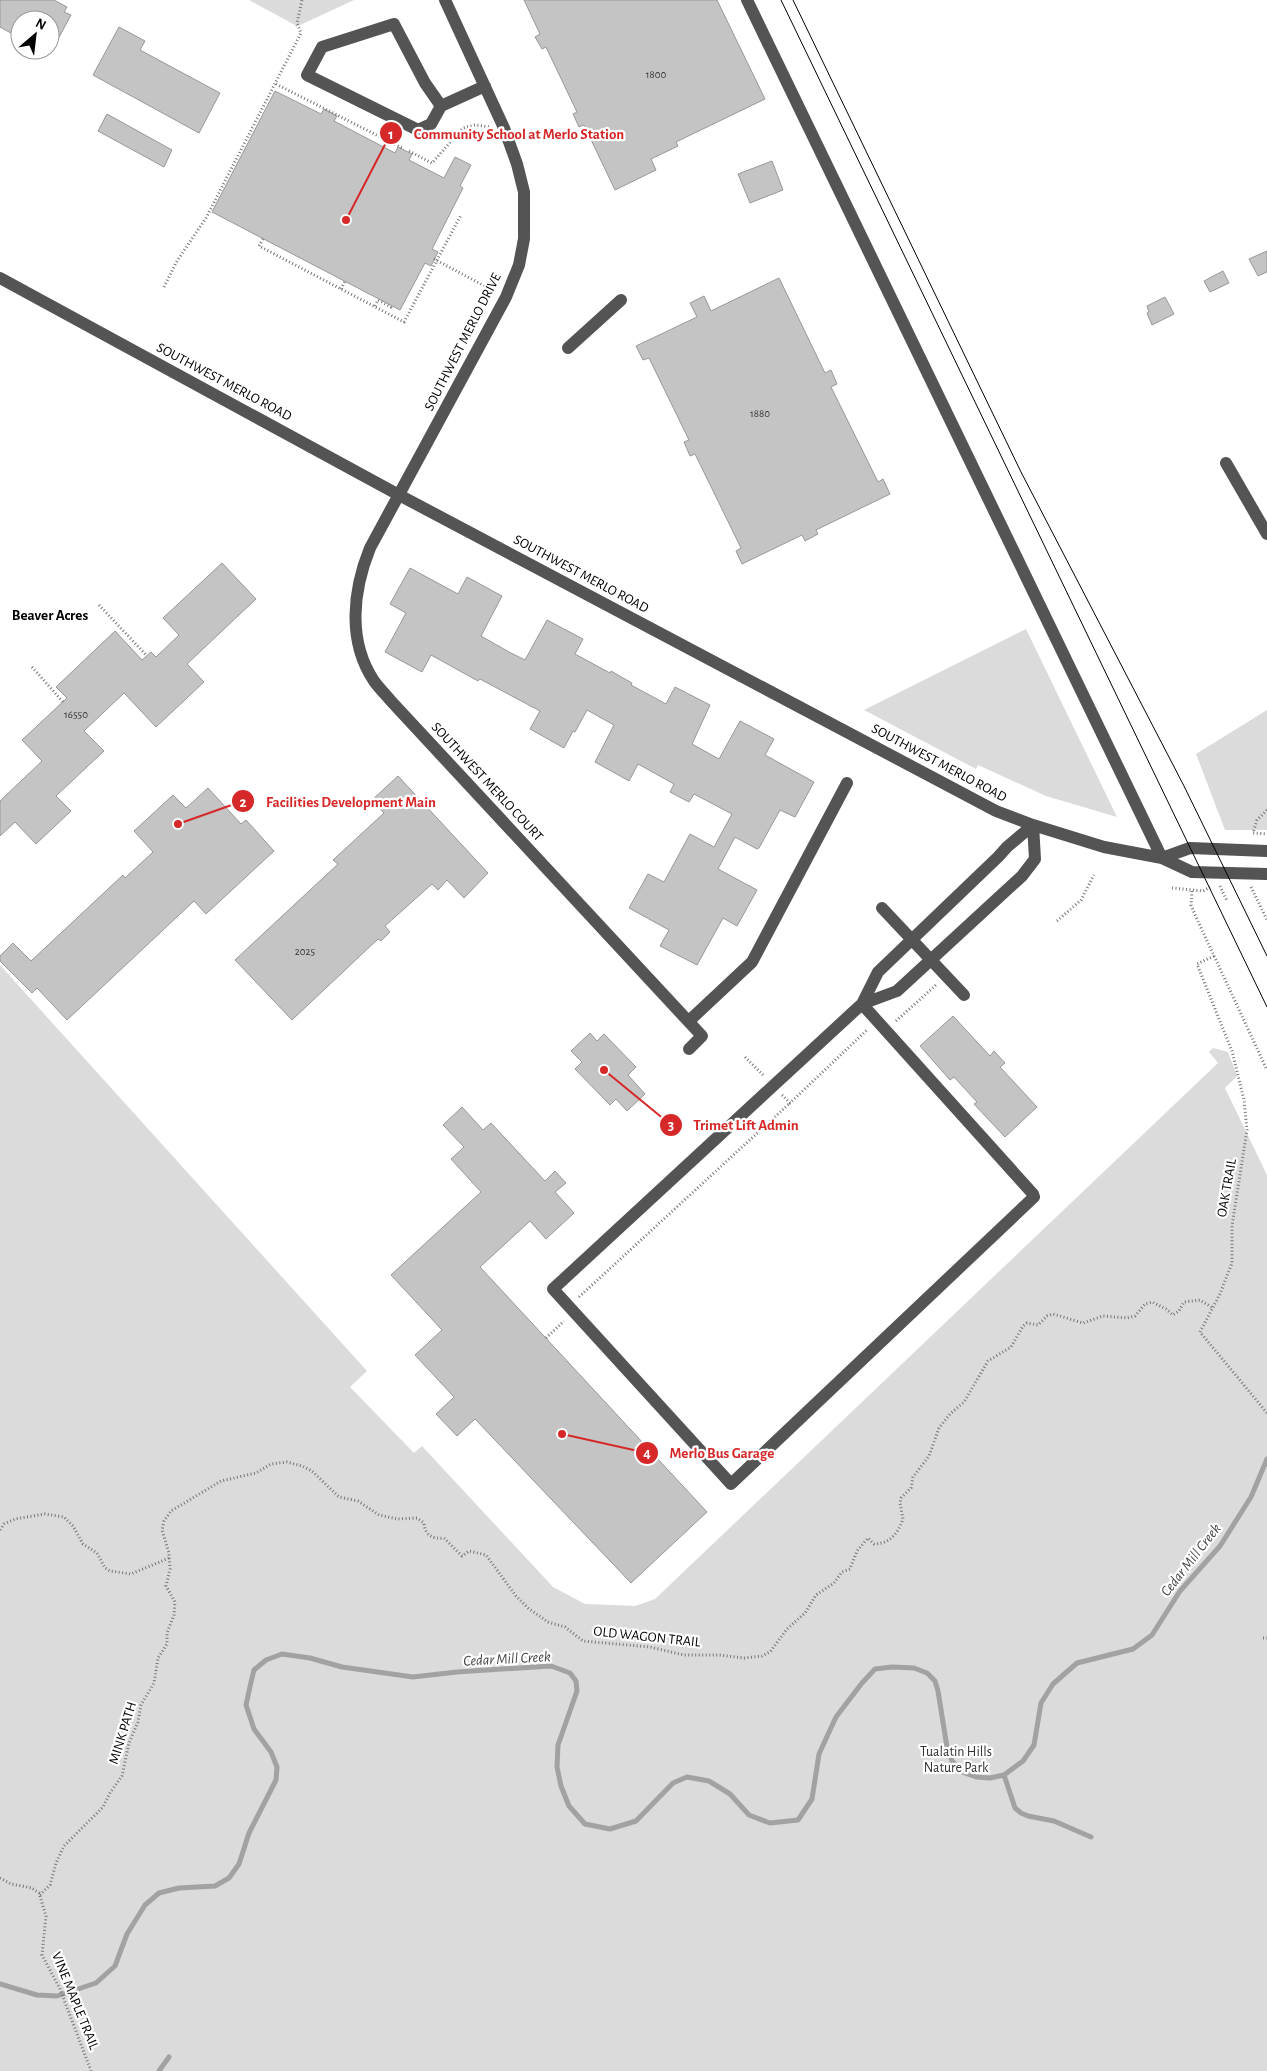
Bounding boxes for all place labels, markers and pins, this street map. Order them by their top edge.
callout: Community School at Merlo Station [379,118,634,148]
callout: Facilities Development Main [231,786,446,816]
callout: Trimet Lift Admin [659,1110,809,1140]
callout: Merlo Bus Garage [635,1438,785,1468]

